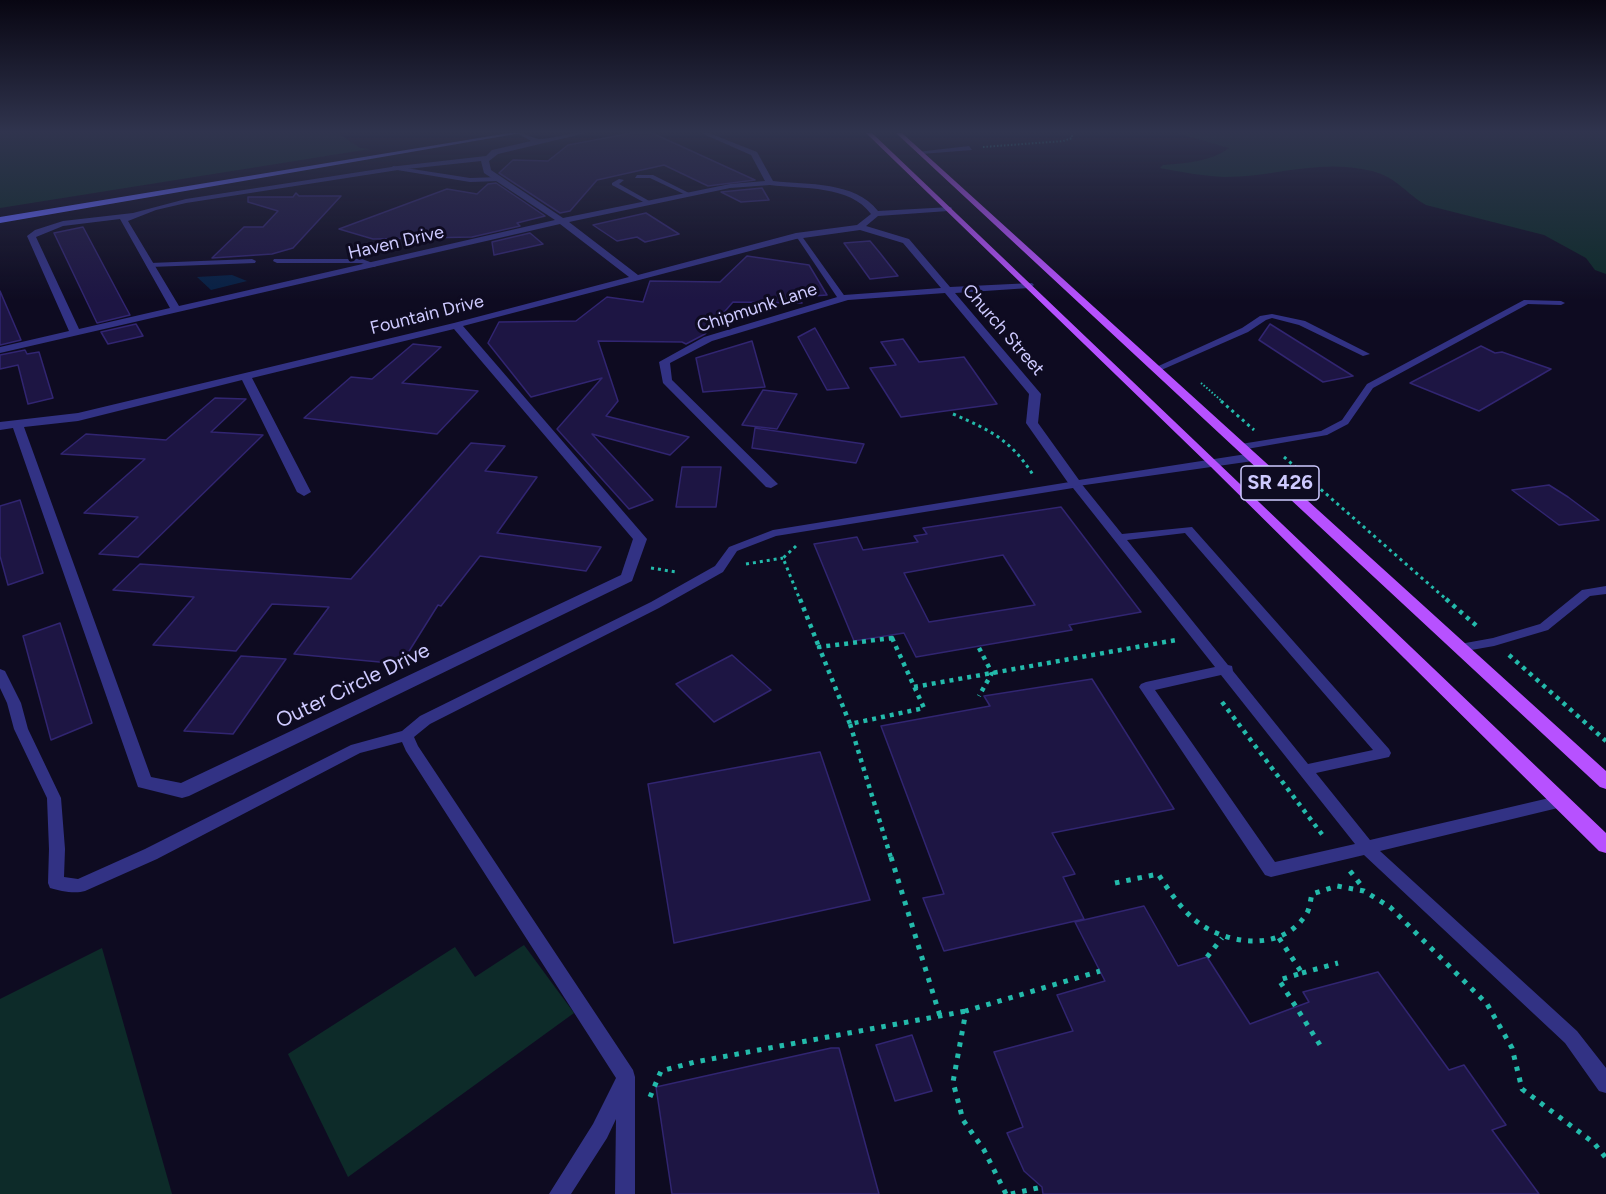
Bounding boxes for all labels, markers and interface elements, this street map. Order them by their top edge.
street label: Haven Drive [346,221,446,265]
street label: Chipmunk Lane [694,278,820,338]
street label: Church Street [958,280,1048,380]
street label: Fountain Drive [368,290,486,340]
road number: SR 426 [1241,466,1319,500]
street label: Outer Circle Drive [272,638,434,734]

